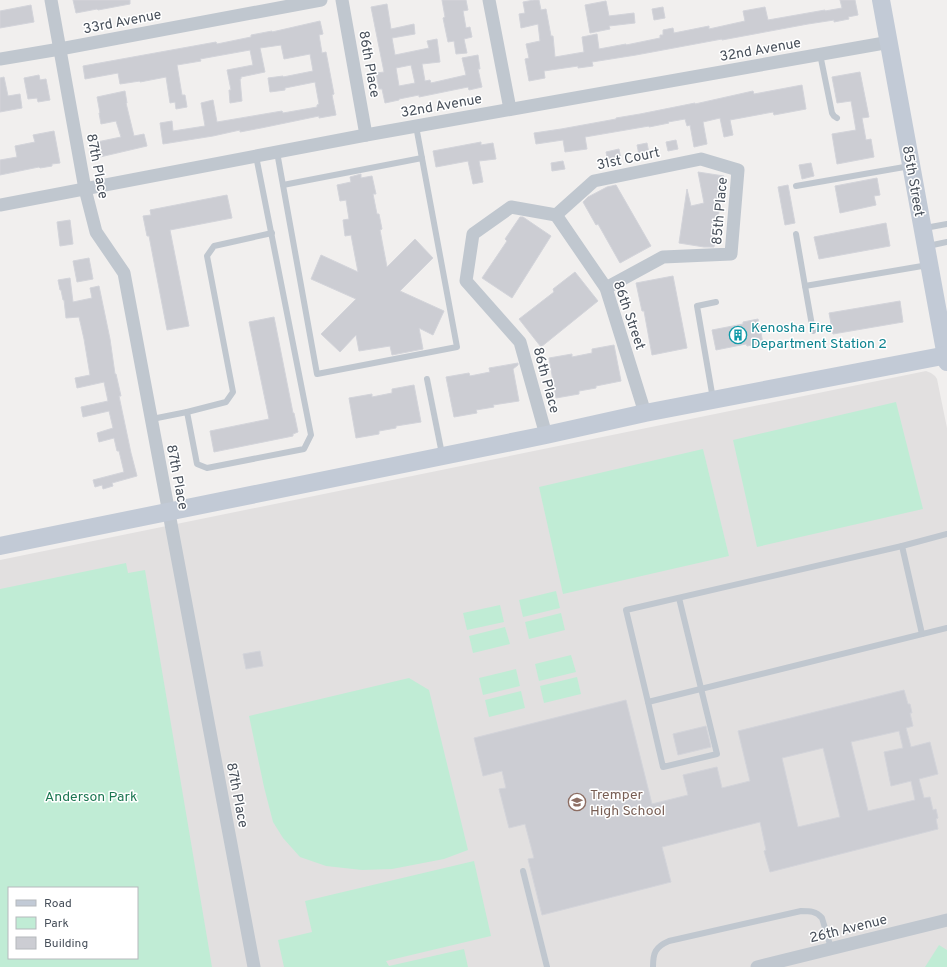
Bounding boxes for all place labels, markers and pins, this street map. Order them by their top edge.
place label: Kenosha Fire Department Station 2 [751,320,887,353]
building icon: Kenosha Fire Department Station 2 [728,325,748,345]
place label: Tremper High School [590,787,665,820]
school or university icon: Tremper High School [567,792,587,812]

